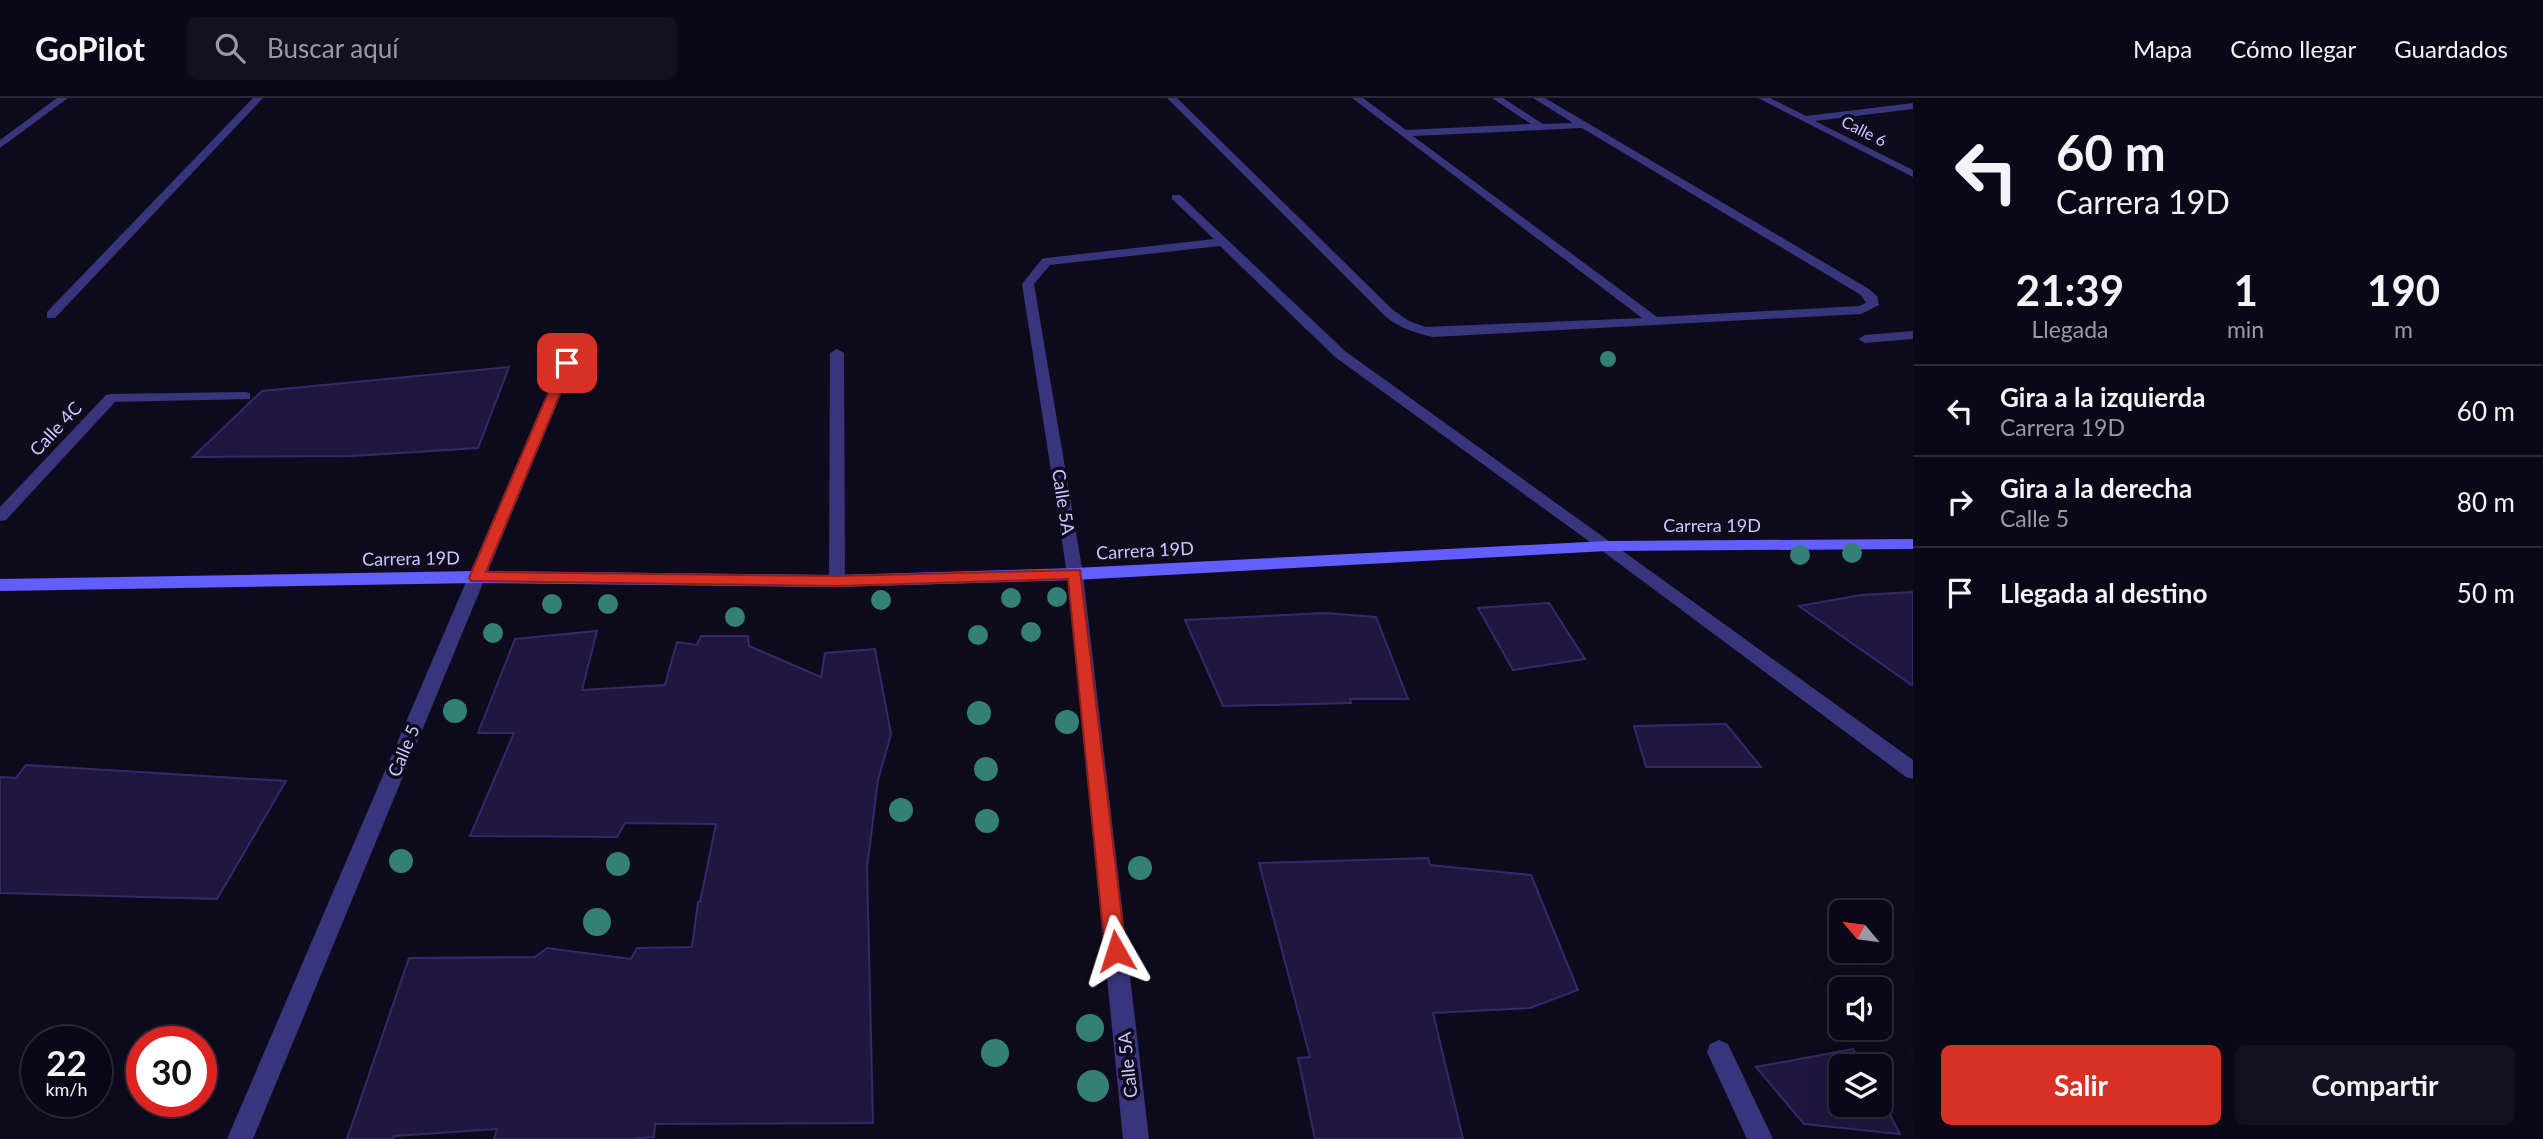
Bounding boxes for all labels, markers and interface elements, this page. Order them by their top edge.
search box [187,17,677,80]
text: GoPilot [35,28,145,68]
icon: search [211,29,249,67]
text: Buscar aquí [267,32,399,64]
text: Mapa [2133,34,2192,63]
text: Cómo llegar [2230,34,2356,63]
text: Guardados [2394,34,2508,63]
street label: Calle 6 [1839,111,1890,150]
text: 60 m [2056,123,2166,181]
icon: left [1941,126,2032,217]
text: Carrera 19D [2056,182,2230,221]
text: 21:39 [2016,265,2124,315]
text: 1 [2233,265,2258,315]
text: 190 [2367,265,2440,315]
text: Llegada [2031,315,2109,343]
text: min [2227,315,2264,343]
text: m [2394,315,2413,343]
pin [537,333,597,393]
icon: arrive [548,344,586,382]
text: Gira a la izquierda [2000,381,2206,413]
icon: left [1941,392,1979,430]
text: 60 m [2457,395,2515,427]
street label: Calle 4C [25,397,86,460]
text: Carrera 19D [2000,413,2125,441]
street label: Calle 5A [1048,467,1080,537]
text: Gira a la derecha [2000,472,2192,504]
icon: right [1941,483,1979,521]
text: 80 m [2457,486,2515,518]
text: Calle 5 [2000,504,2069,532]
street label: Carrera 19D [1663,514,1761,536]
street label: Carrera 19D [1096,536,1194,564]
street label: Carrera 19D [362,546,460,570]
icon: arrive [1941,574,1979,612]
text: Llegada al destino [2000,577,2207,609]
text: 50 m [2457,577,2515,609]
street label: Calle 5 [382,721,424,780]
north arrow [1829,900,1892,962]
map controls [1829,900,1892,1117]
position arrow [1079,914,1153,988]
button: sound [1829,977,1892,1040]
speed limit sign: 30 [126,1026,217,1117]
street label: Calle 5A [1113,1030,1141,1099]
text: 22 [46,1041,87,1083]
button: Salir [1941,1045,2221,1125]
button: Compartir [2235,1045,2515,1125]
button: layers [1829,1054,1892,1117]
text: km/h [45,1078,88,1100]

